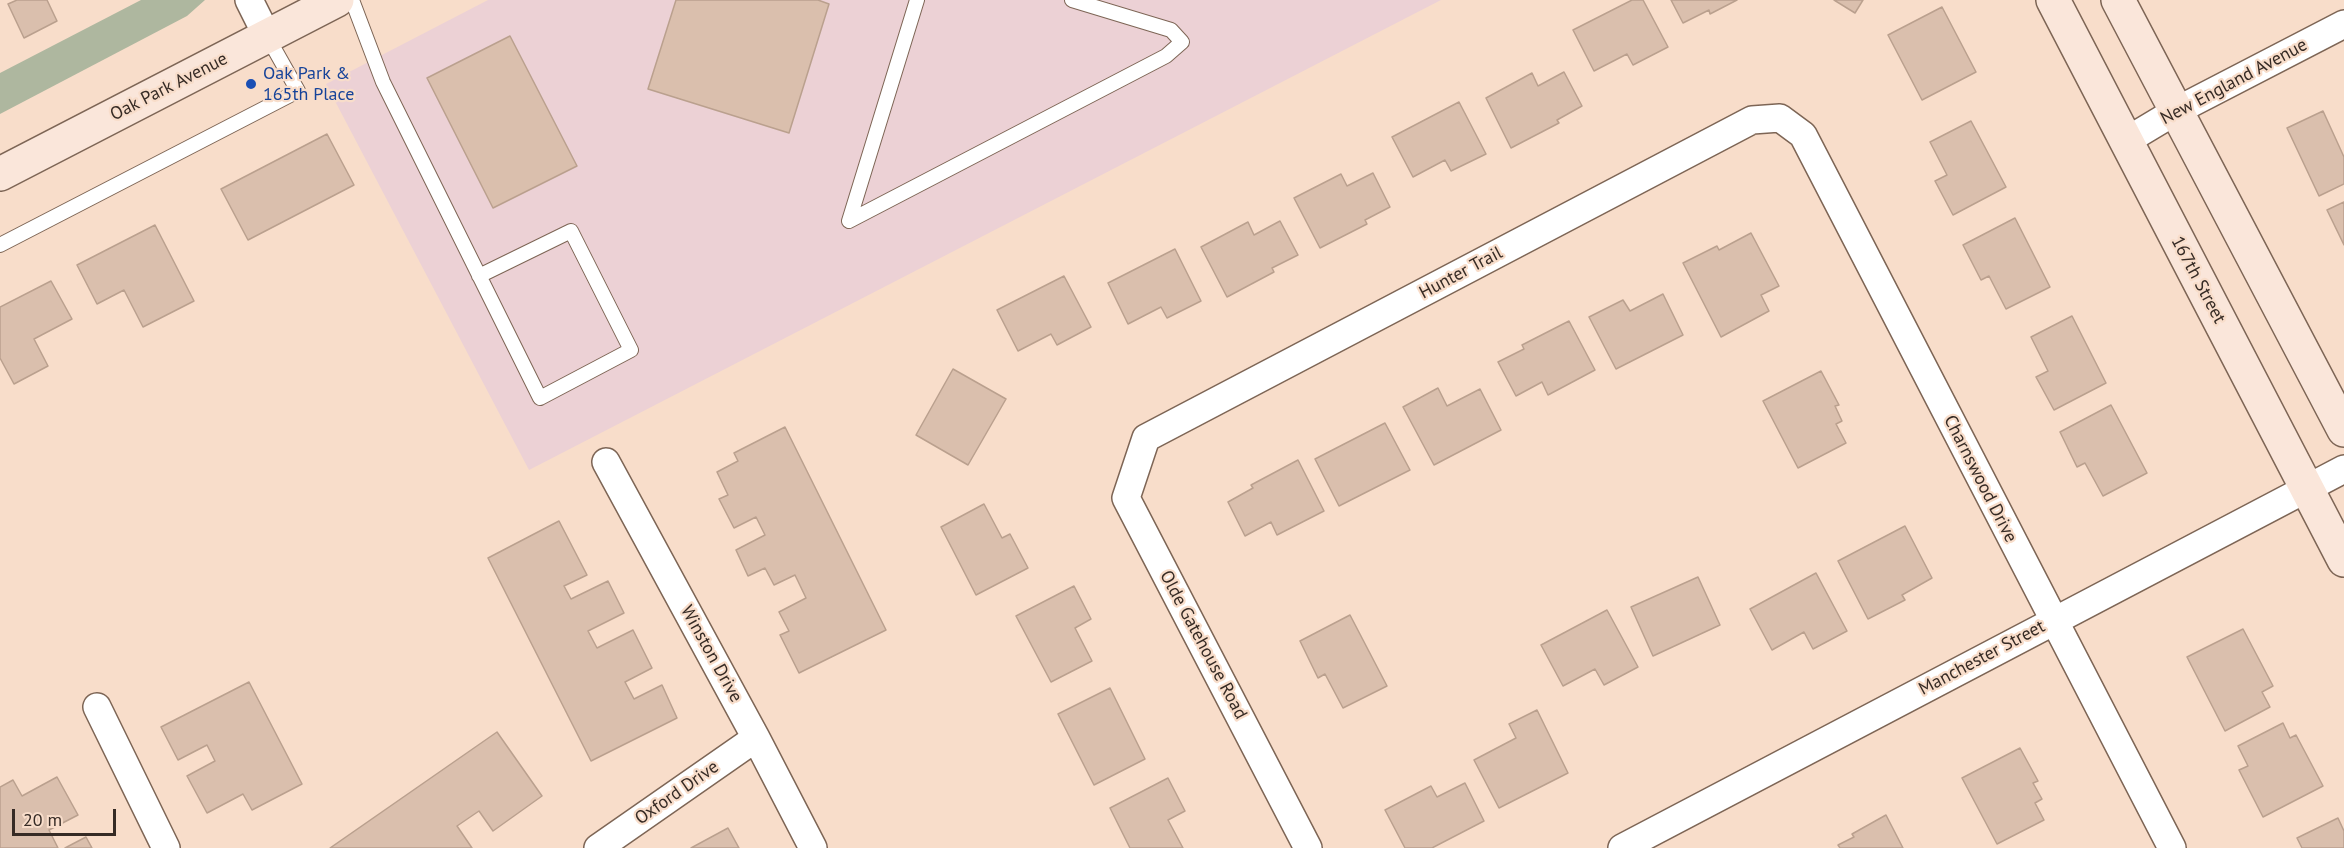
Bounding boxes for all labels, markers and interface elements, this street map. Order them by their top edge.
street label: New England Avenue [2157,34,2311,130]
street label: Oak Park Avenue [107,48,231,126]
place label: Oak Park & 165th Place [263,63,354,106]
marker: Oak Park & 165th Place [244,77,258,91]
street label: 167th Street [2166,233,2230,327]
street label: Hunter Trail [1416,242,1506,304]
street label: Charnswood Drive [1939,412,2021,546]
street label: Olde Gatehouse Road [1155,567,1251,723]
street label: Winston Drive [675,602,747,706]
street label: Manchester Street [1915,616,2049,700]
street label: Oxford Drive [631,756,723,830]
scale bar [15,797,118,835]
text: 20 m [23,808,62,831]

